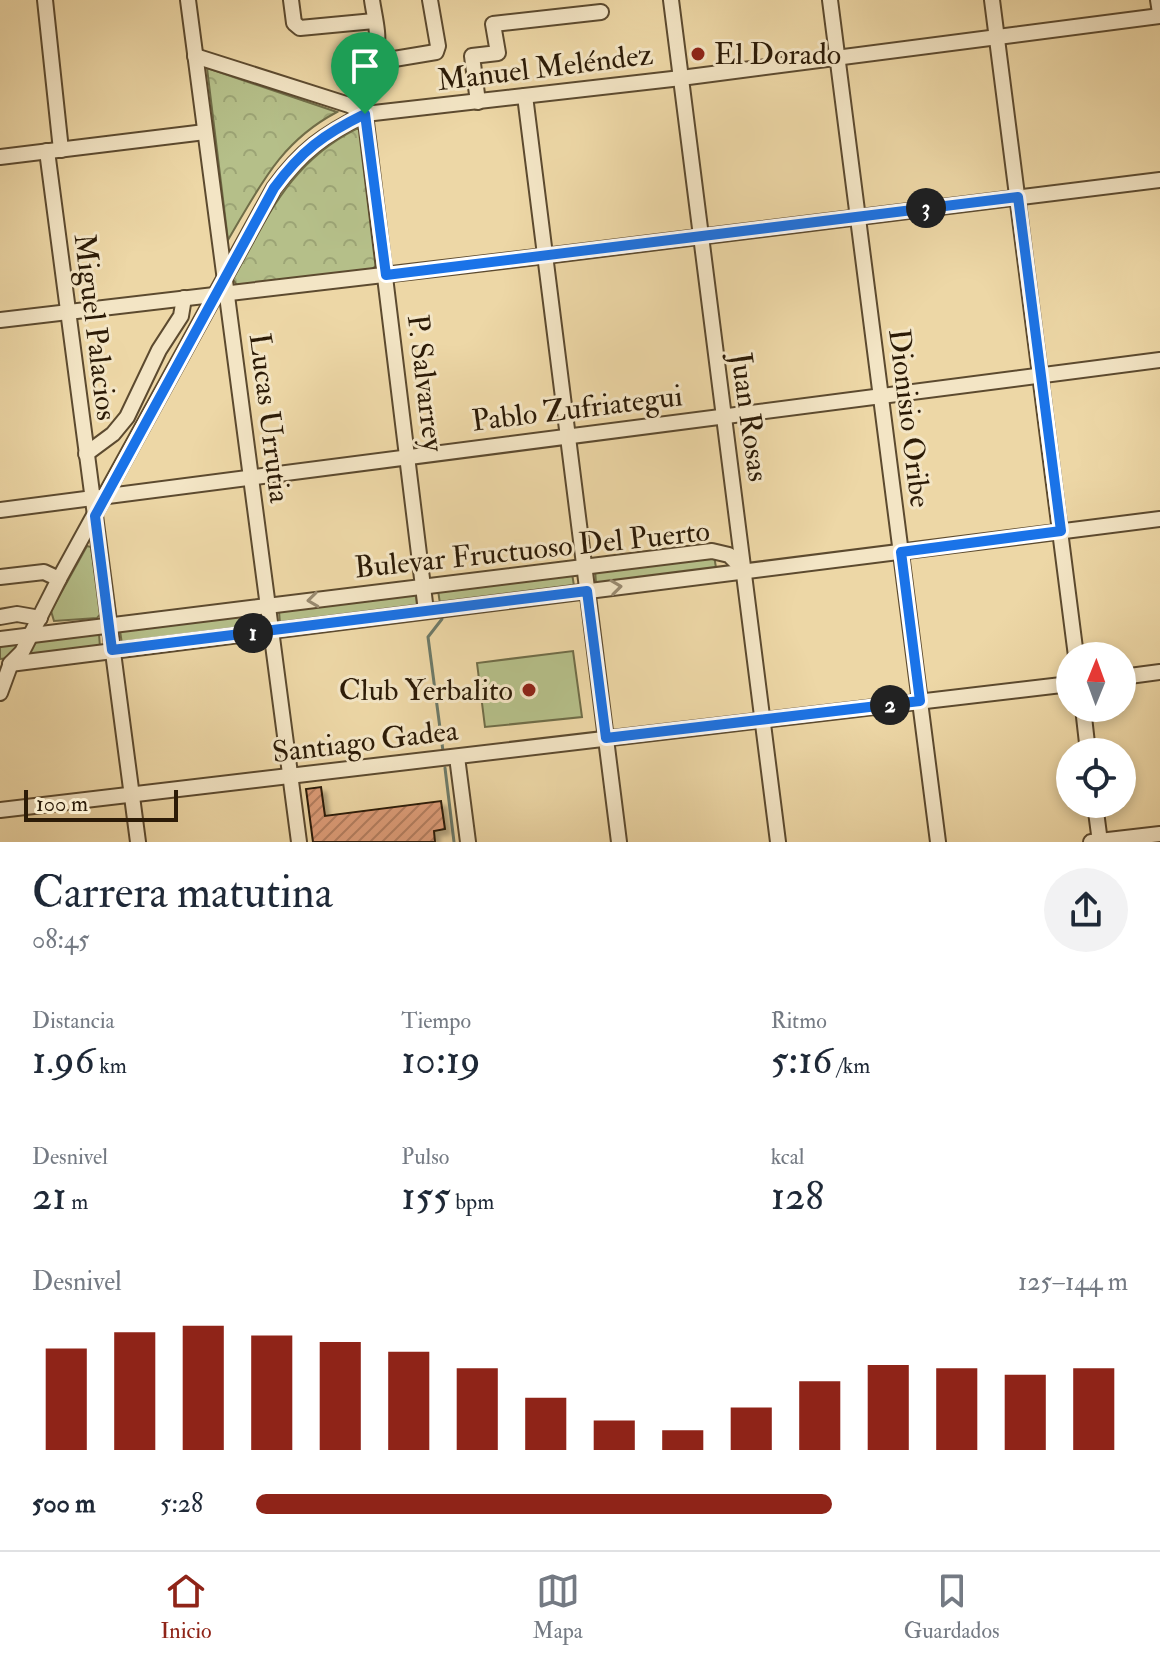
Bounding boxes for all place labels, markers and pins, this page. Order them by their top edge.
pin [331,32,399,114]
place label: El Dorado [714,36,841,73]
marker: El Dorado [689,45,707,63]
pin: 3 [906,188,946,228]
pin: 1 [233,613,273,653]
place label: Club Yerbalito [339,672,513,709]
marker: Club Yerbalito [520,681,538,699]
pin: 2 [870,685,910,725]

